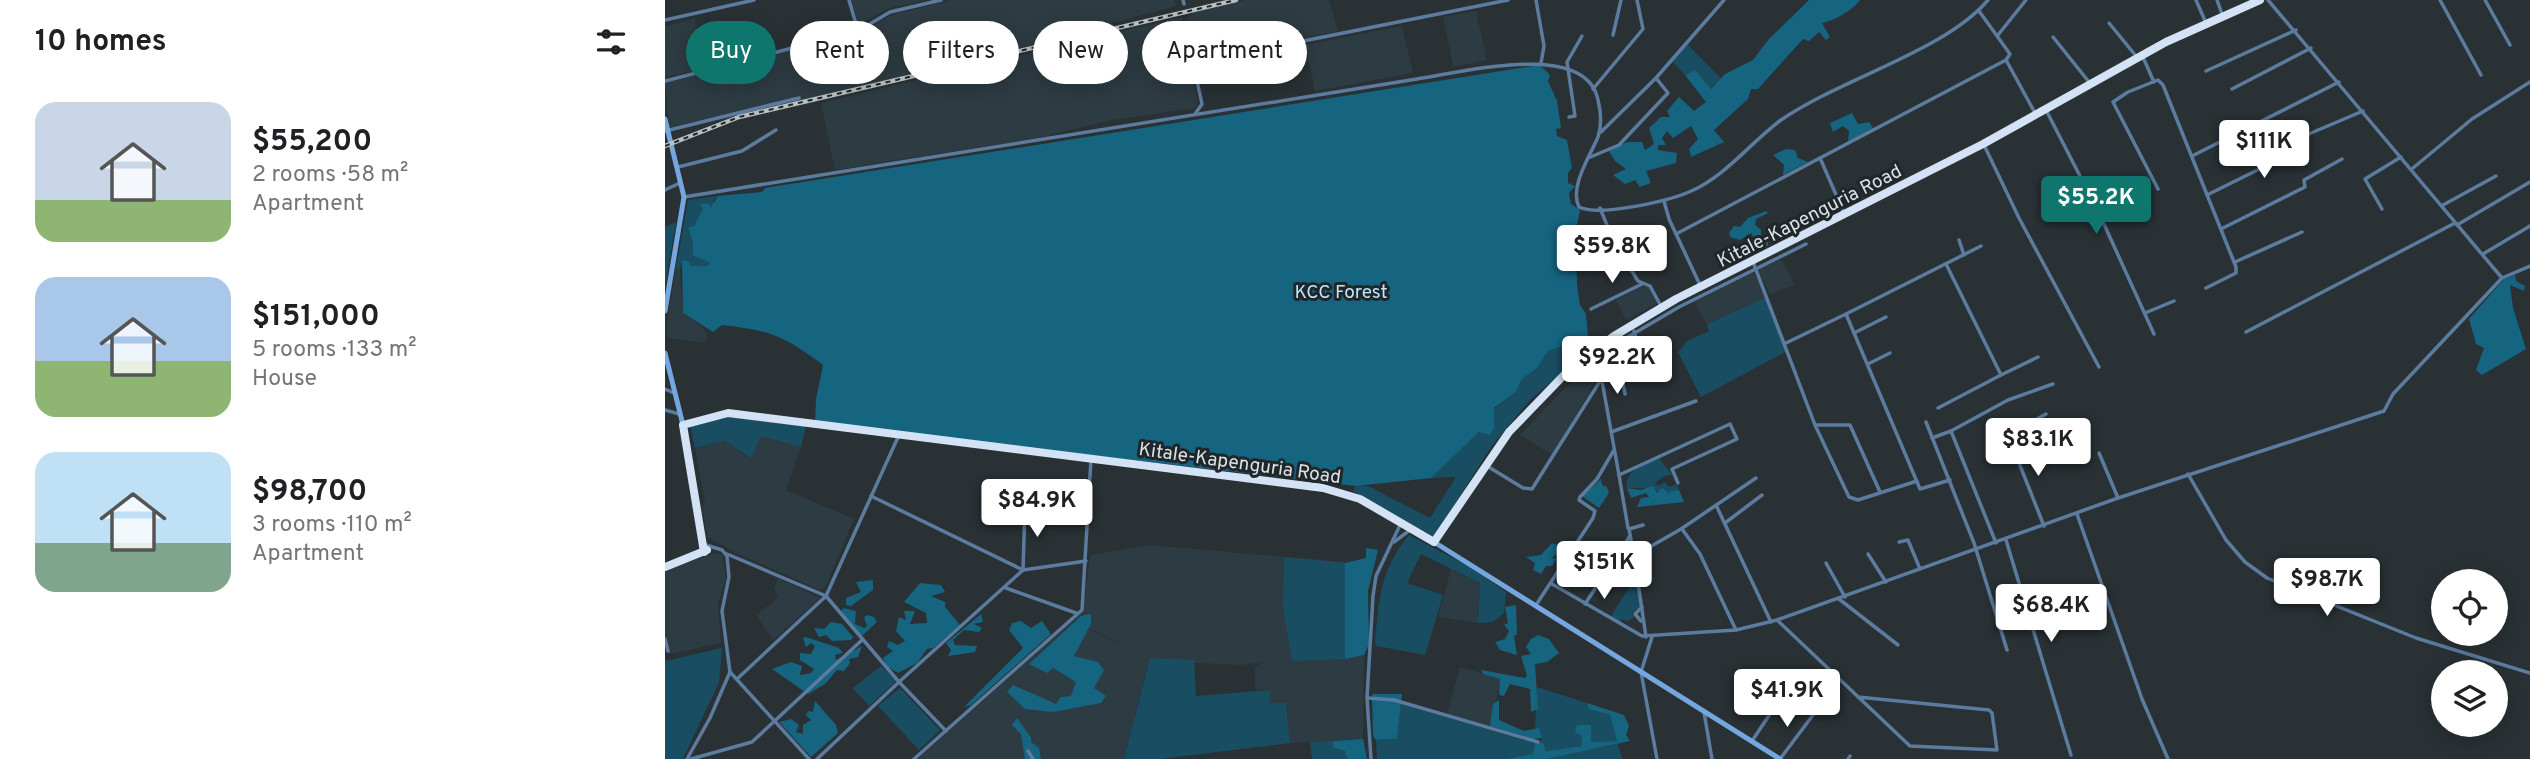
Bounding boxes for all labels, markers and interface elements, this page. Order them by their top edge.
chip: Buy [686,21,776,84]
chip: Rent [790,21,889,84]
chip: Filters [903,21,1019,84]
chip: New [1033,21,1128,84]
chip: Apartment [1142,21,1307,84]
icon: filters [592,23,630,61]
text: 10 homes [35,24,166,61]
pin: $111K [2215,120,2313,180]
text: $55,200 [252,124,372,161]
text: $111K [2235,128,2293,157]
icon: home [91,130,175,214]
street label: Kitale-Kapenguria Road [1714,160,1906,274]
text: 2 rooms · 58 m² [252,161,408,190]
pin: $55.2K [2039,176,2153,236]
text: $55.2K [2057,184,2135,213]
text: Apartment [252,190,364,219]
pin: $59.8K [1555,226,1669,285]
text: $59.8K [1573,233,1651,262]
park label: KCC Forest [1294,281,1388,305]
text: $151,000 [252,299,380,336]
icon: home [91,305,175,389]
text: 5 rooms · 133 m² [252,336,417,365]
pin: $92.2K [1560,336,1674,396]
text: $92.2K [1578,344,1656,373]
text: House [252,365,317,394]
pin: $83.1K [1981,419,2095,478]
text: $83.1K [2002,426,2074,455]
street label: Kitale-Kapenguria Road [1137,438,1342,490]
text: $98,700 [252,474,367,511]
icon: home [91,480,175,564]
pin: $84.9K [980,480,1094,539]
text: $84.9K [997,487,1077,516]
text: 3 rooms · 110 m² [252,511,412,540]
text: Apartment [252,540,364,569]
pin: $151K [1555,542,1653,601]
text: $151K [1573,549,1635,578]
pin: $98.7K [2270,558,2384,618]
text: $98.7K [2290,566,2364,595]
map controls [2431,569,2508,737]
button: locate [2431,569,2508,646]
pin: $68.4K [1994,584,2108,644]
text: $68.4K [2012,592,2090,621]
button: layers [2431,660,2508,737]
pin: $41.9K [1730,670,1844,729]
text: $41.9K [1750,677,1824,706]

